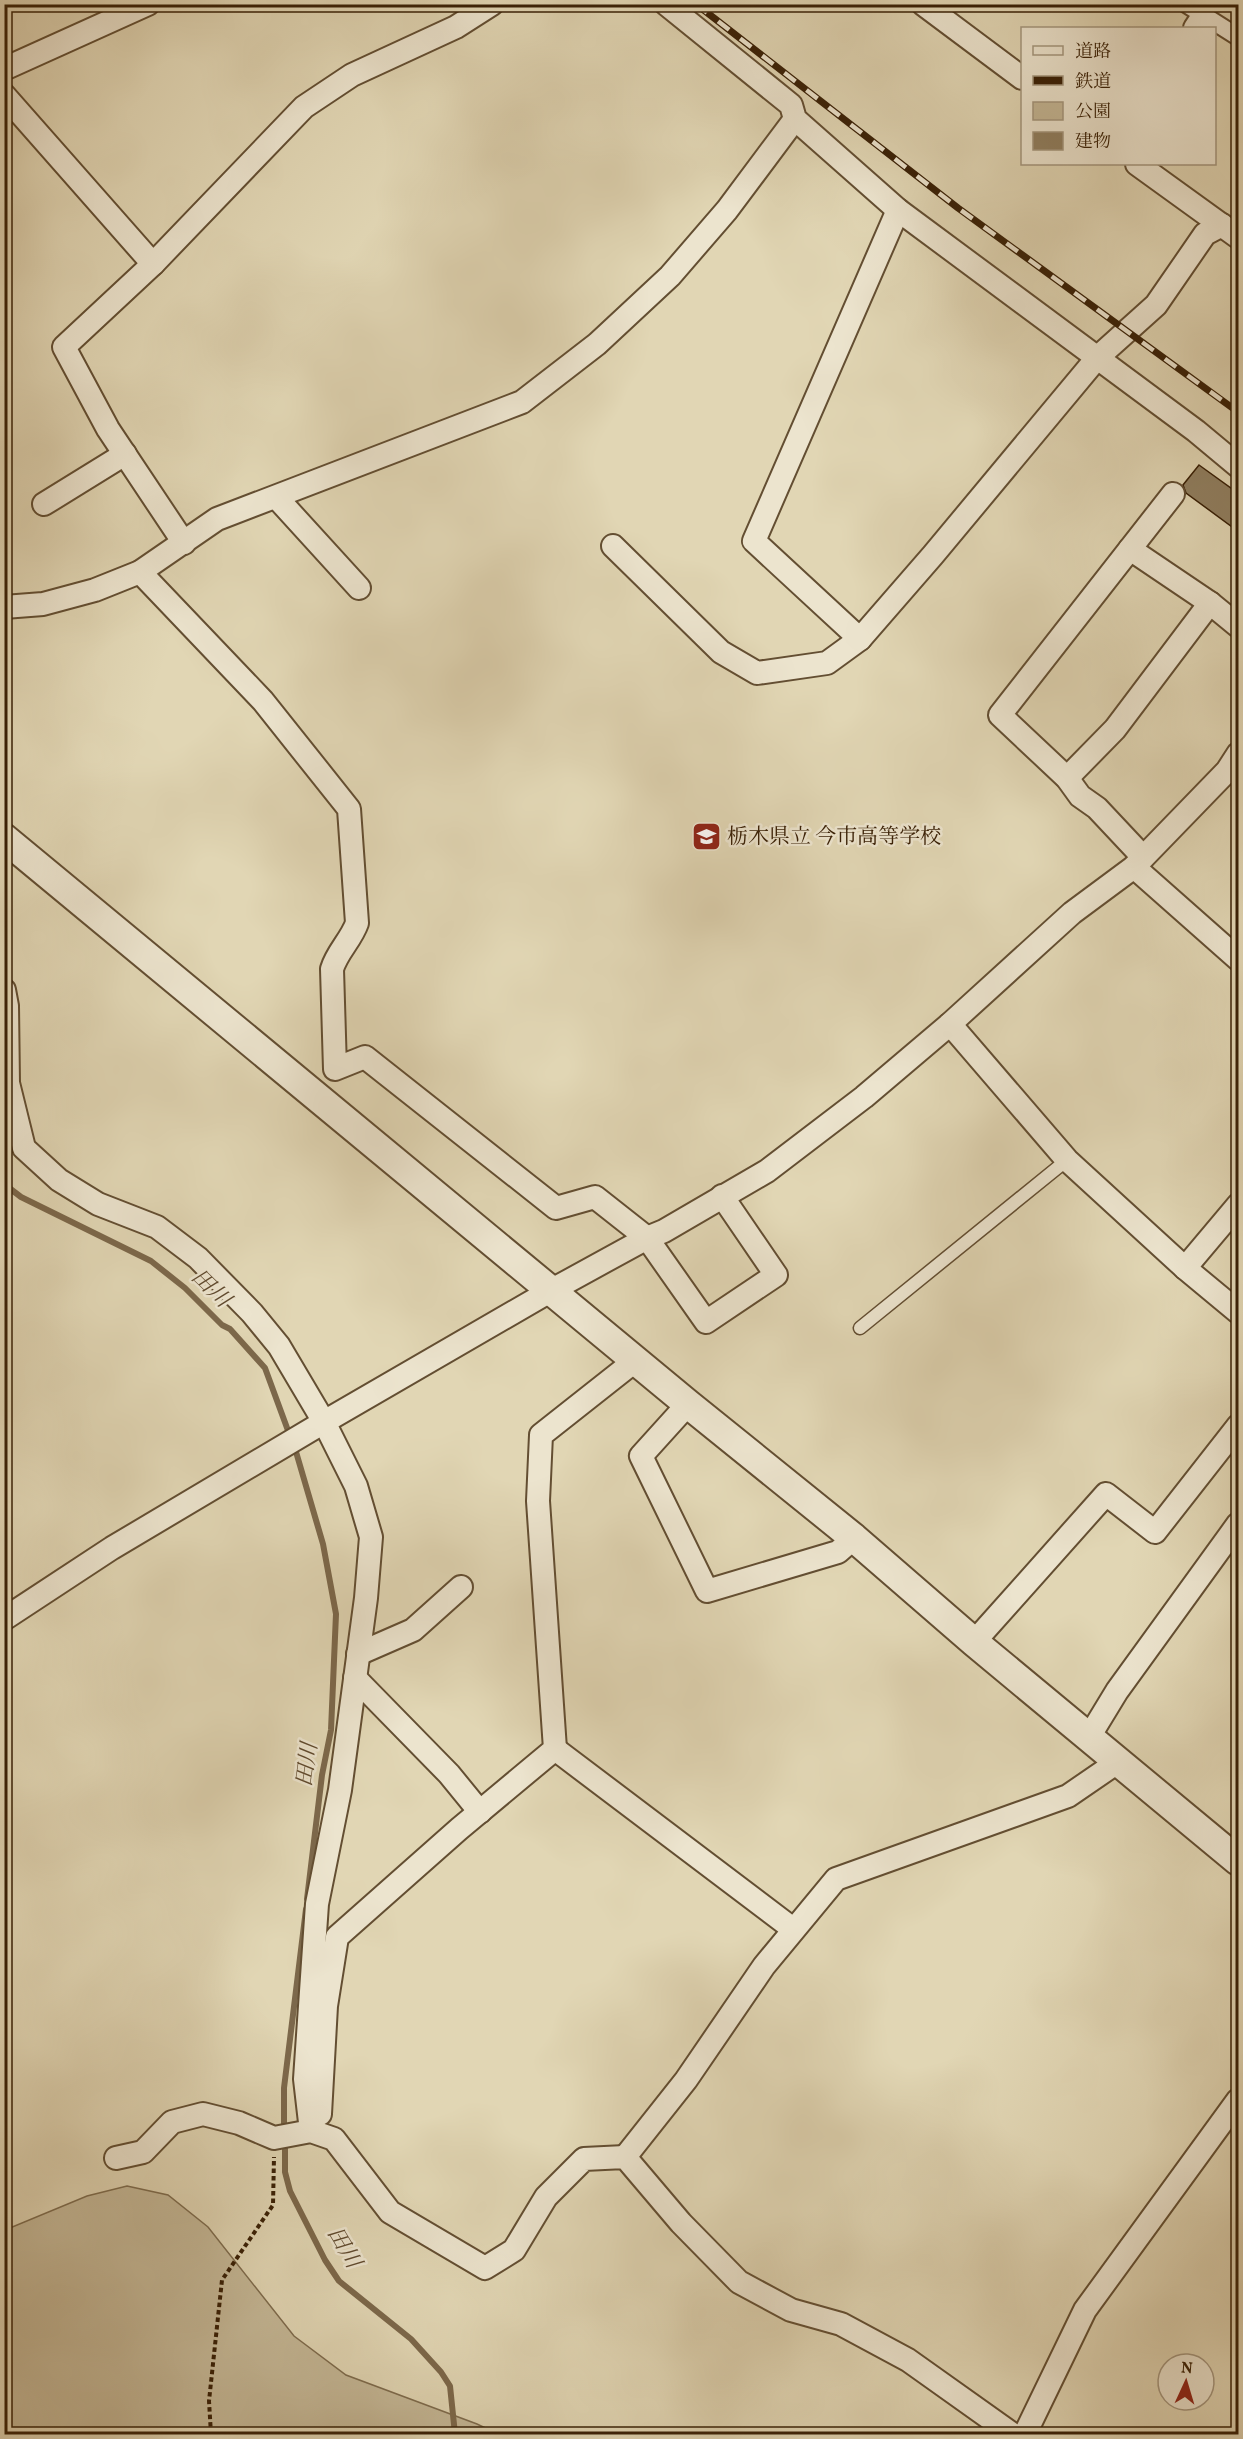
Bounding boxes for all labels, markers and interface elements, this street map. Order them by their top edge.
legend [1021,27,1216,165]
text: 道路 [1075,40,1111,65]
text: 鉄道 [1075,70,1111,95]
text: 公園 [1075,100,1111,125]
text: 建物 [1075,130,1111,155]
school or university icon: 栃木県立 今市高等学校 [690,821,722,853]
place label: 栃木県立 今市高等学校 [727,823,941,852]
water label: 田川 [183,1263,238,1317]
water label: 田川 [290,1739,327,1789]
water label: 田川 [318,2221,369,2277]
north arrow [1156,2352,1216,2412]
text: N [1180,2358,1194,2380]

